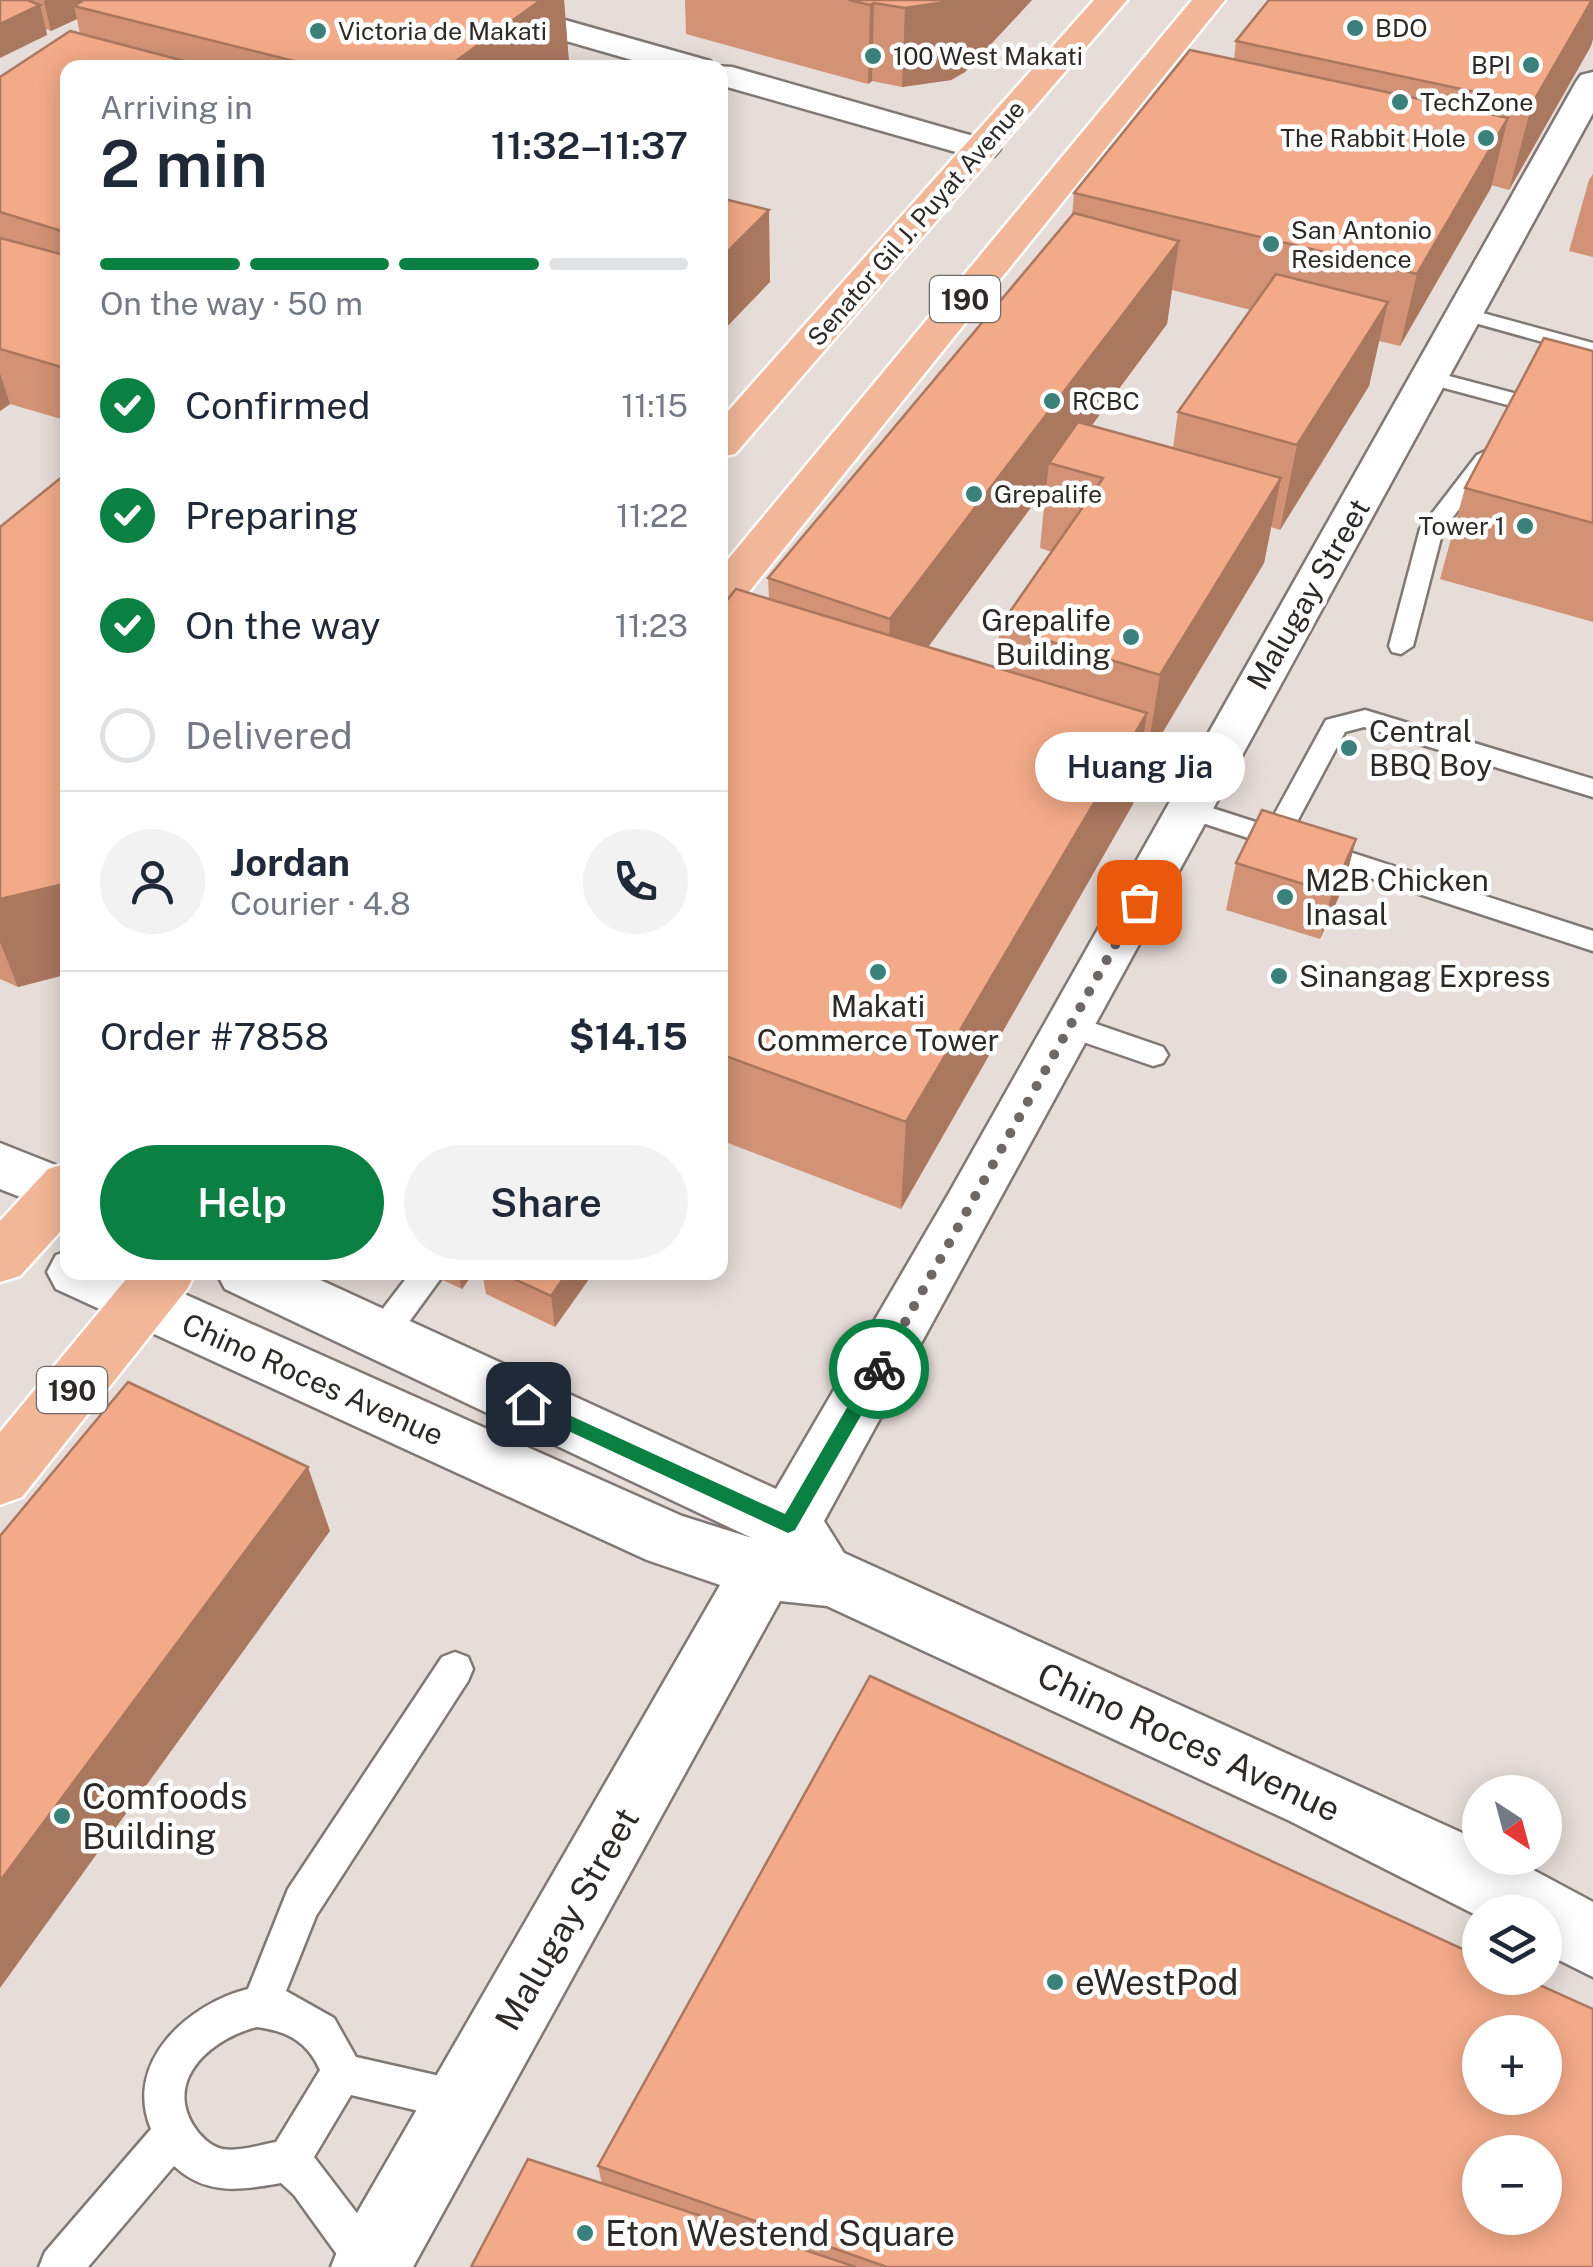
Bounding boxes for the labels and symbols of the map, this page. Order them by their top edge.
place label: BDO [1375,13,1428,43]
place label: Victoria de Makati [338,16,547,46]
marker: BDO [1344,17,1366,39]
marker: Victoria de Makati [307,20,329,42]
place label: 100 West Makati [893,41,1083,71]
marker: 100 West Makati [862,45,884,67]
place label: BPI [1471,50,1511,80]
marker: BPI [1520,54,1542,76]
place label: TechZone [1420,87,1533,117]
marker: TechZone [1389,91,1411,113]
street label: Senator Gil J. Puyat Avenue [801,94,1031,352]
place label: The Rabbit Hole [1280,123,1466,153]
marker: The Rabbit Hole [1475,127,1497,149]
place label: San Antonio Residence [1291,215,1432,274]
marker: San Antonio Residence [1260,233,1282,255]
road number: 190 [930,276,1000,322]
place label: RCBC [1072,386,1140,416]
marker: RCBC [1041,390,1063,412]
place label: Grepalife [994,479,1102,509]
marker: Grepalife [963,483,985,505]
street label: Malugay Street [1239,492,1377,696]
place label: Tower 1 [1418,511,1505,541]
marker: Tower 1 [1514,515,1536,537]
place label: Grepalife Building [981,602,1111,672]
marker: Grepalife Building [1120,626,1142,648]
place label: Central BBQ Boy [1369,713,1492,783]
callout: Huang Jia [1034,732,1244,802]
marker: Central BBQ Boy [1338,737,1360,759]
pin [1097,860,1182,945]
place label: M2B Chicken Inasal [1305,862,1489,932]
marker: M2B Chicken Inasal [1274,886,1296,908]
place label: Sinangag Express [1299,958,1550,994]
marker: Makati Commerce Tower [867,961,889,983]
marker: Sinangag Express [1268,965,1290,987]
place label: Makati Commerce Tower [757,988,999,1058]
street label: Chino Roces Avenue [177,1305,449,1453]
courier [829,1319,929,1419]
pin [486,1362,571,1447]
road number: 190 [37,1367,107,1413]
street label: Chino Roces Avenue [1031,1654,1347,1830]
north arrow [1462,1775,1562,1875]
place label: Comfoods Building [82,1776,247,1857]
street label: Malugay Street [487,1801,647,2037]
marker: Comfoods Building [51,1805,73,1827]
place label: eWestPod [1075,1962,1238,2003]
marker: eWestPod [1044,1971,1066,1993]
place label: Eton Westend Square [605,2213,955,2254]
marker: Eton Westend Square [574,2222,596,2244]

